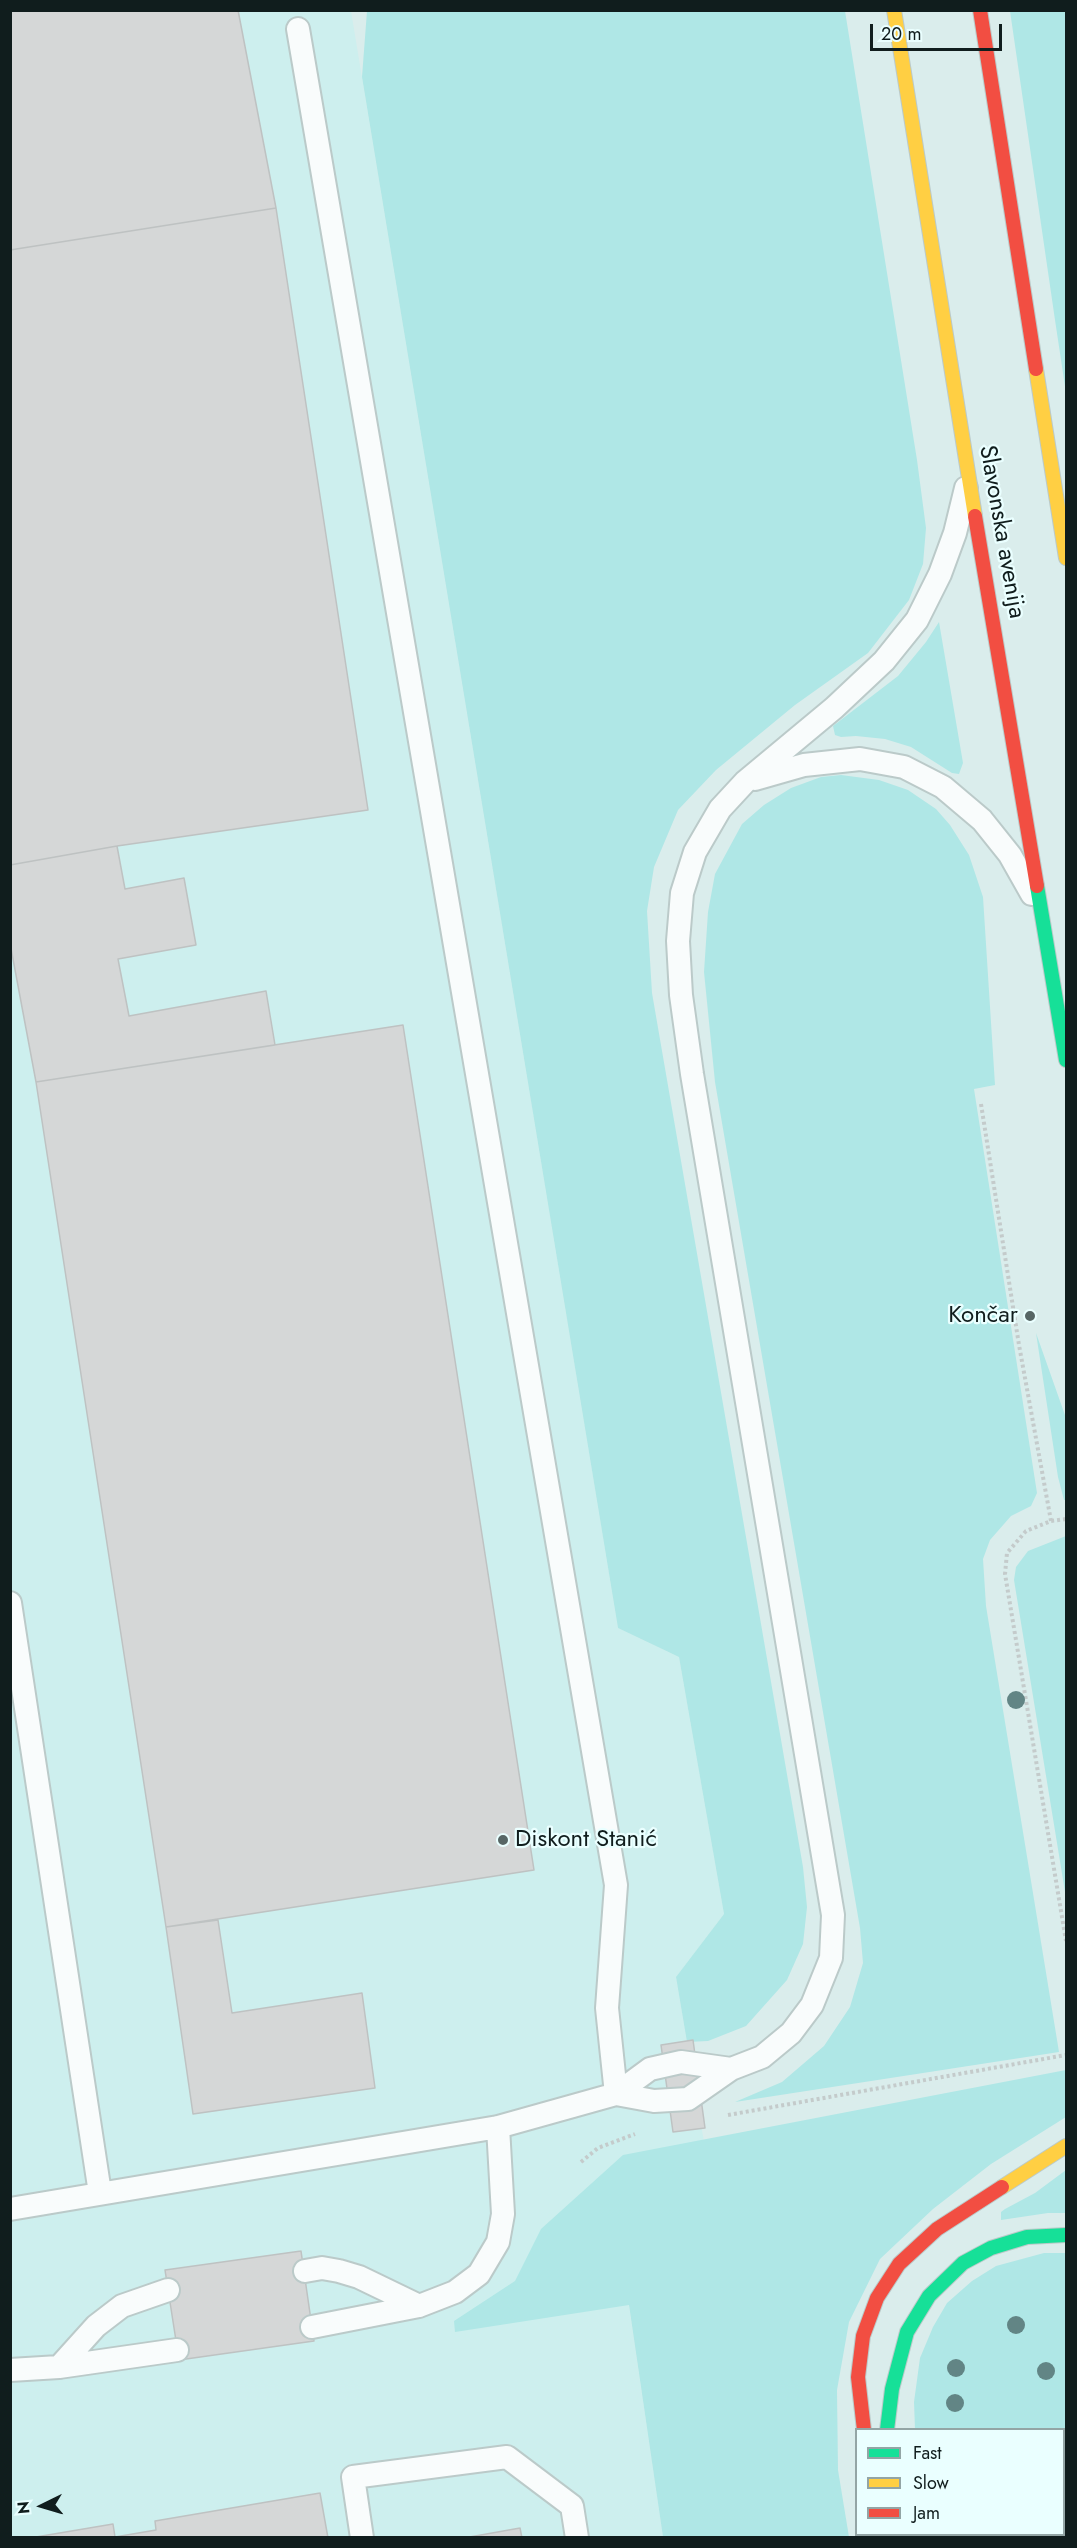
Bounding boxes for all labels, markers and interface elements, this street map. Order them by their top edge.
scale bar [873,12,1005,50]
text: 20 m [881,21,921,47]
street label: Slavonska avenija [972,443,1030,621]
place label: Končar [948,1302,1018,1330]
marker: Končar [1023,1309,1037,1323]
place label: Diskont Stanić [515,1826,657,1854]
marker: Diskont Stanić [496,1833,510,1847]
legend [855,2428,1065,2536]
text: Fast [913,2440,942,2466]
text: Slow [913,2470,949,2496]
north arrow [12,2476,72,2536]
text: N [12,2500,36,2515]
text: Jam [913,2500,940,2526]

